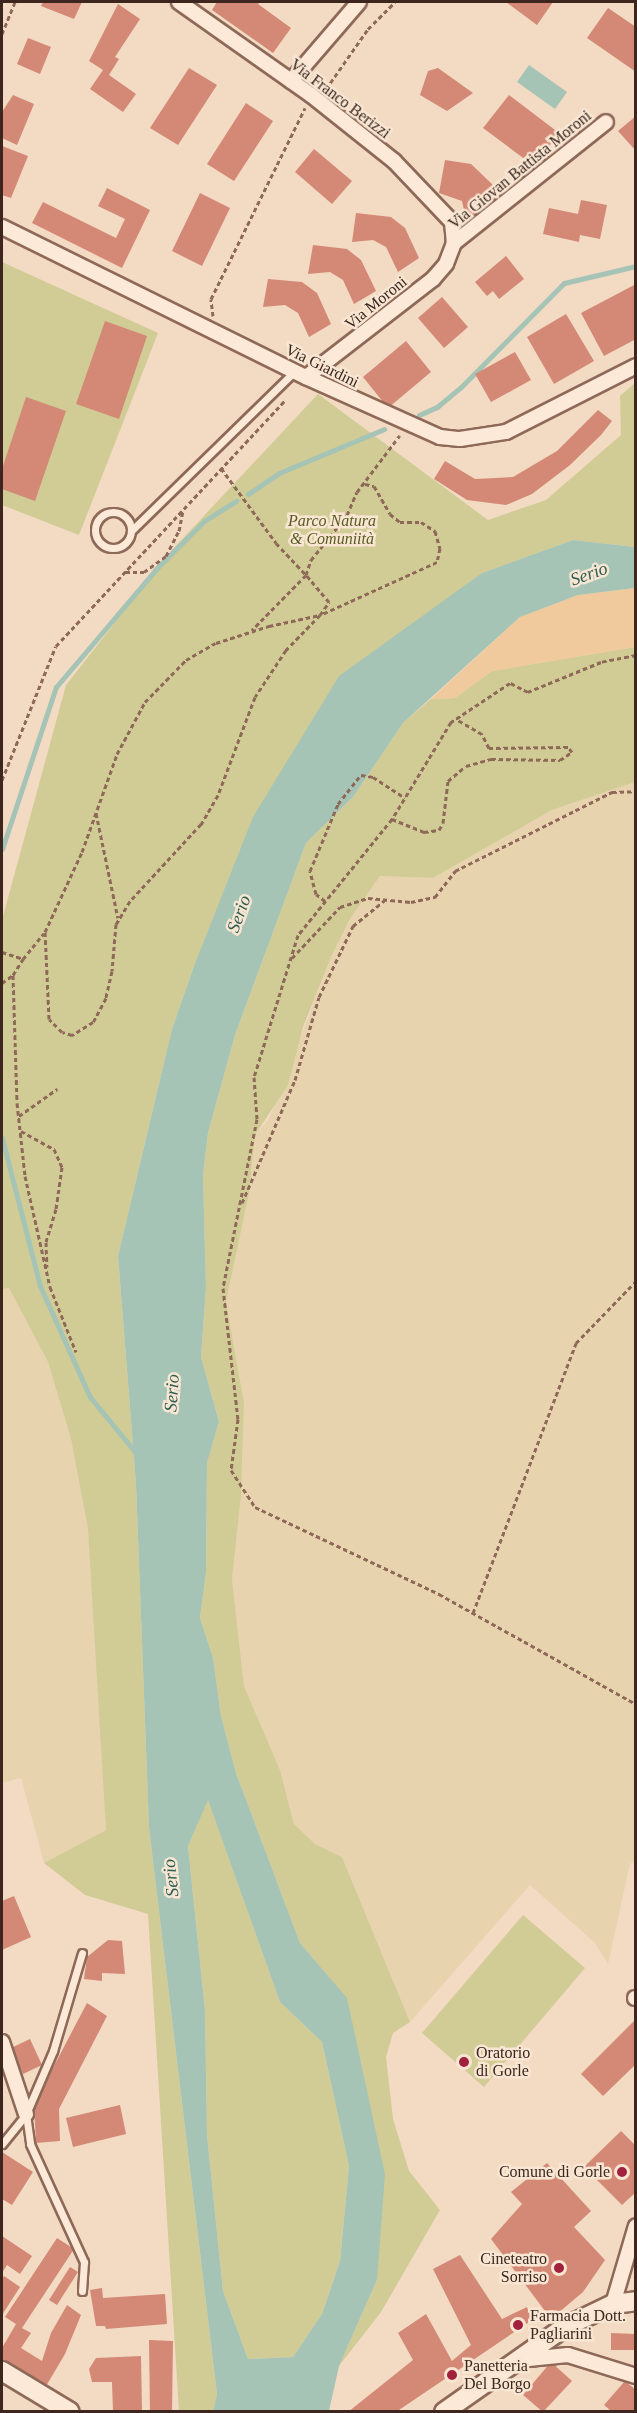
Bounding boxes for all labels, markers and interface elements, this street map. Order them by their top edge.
street label: Via Franco Berizzi [286,55,394,143]
street label: Via Giovan Battista Moroni [445,106,595,234]
street label: Via Moroni [341,272,411,334]
street label: Via Giardini [282,340,362,392]
park label: Parco Natura & Comuniità [288,511,376,549]
water label: Serio [567,557,611,591]
water label: Serio [222,892,256,936]
water label: Serio [160,1373,184,1413]
water label: Serio [158,1858,184,1898]
place label: Oratorio di Gorle [476,2043,530,2081]
marker: Oratorio di Gorle [457,2055,471,2069]
place label: Comune di Gorle [499,2162,610,2182]
marker: Comune di Gorle [615,2165,629,2179]
place label: Cineteatro Sorriso [480,2249,547,2287]
marker: Cineteatro Sorriso [552,2261,566,2275]
place label: Farmacia Dott. Pagliarini [530,2306,626,2344]
marker: Farmacia Dott. Pagliarini [511,2318,525,2332]
place label: Panetteria Del Borgo [464,2356,531,2394]
marker: Panetteria Del Borgo [445,2368,459,2382]

